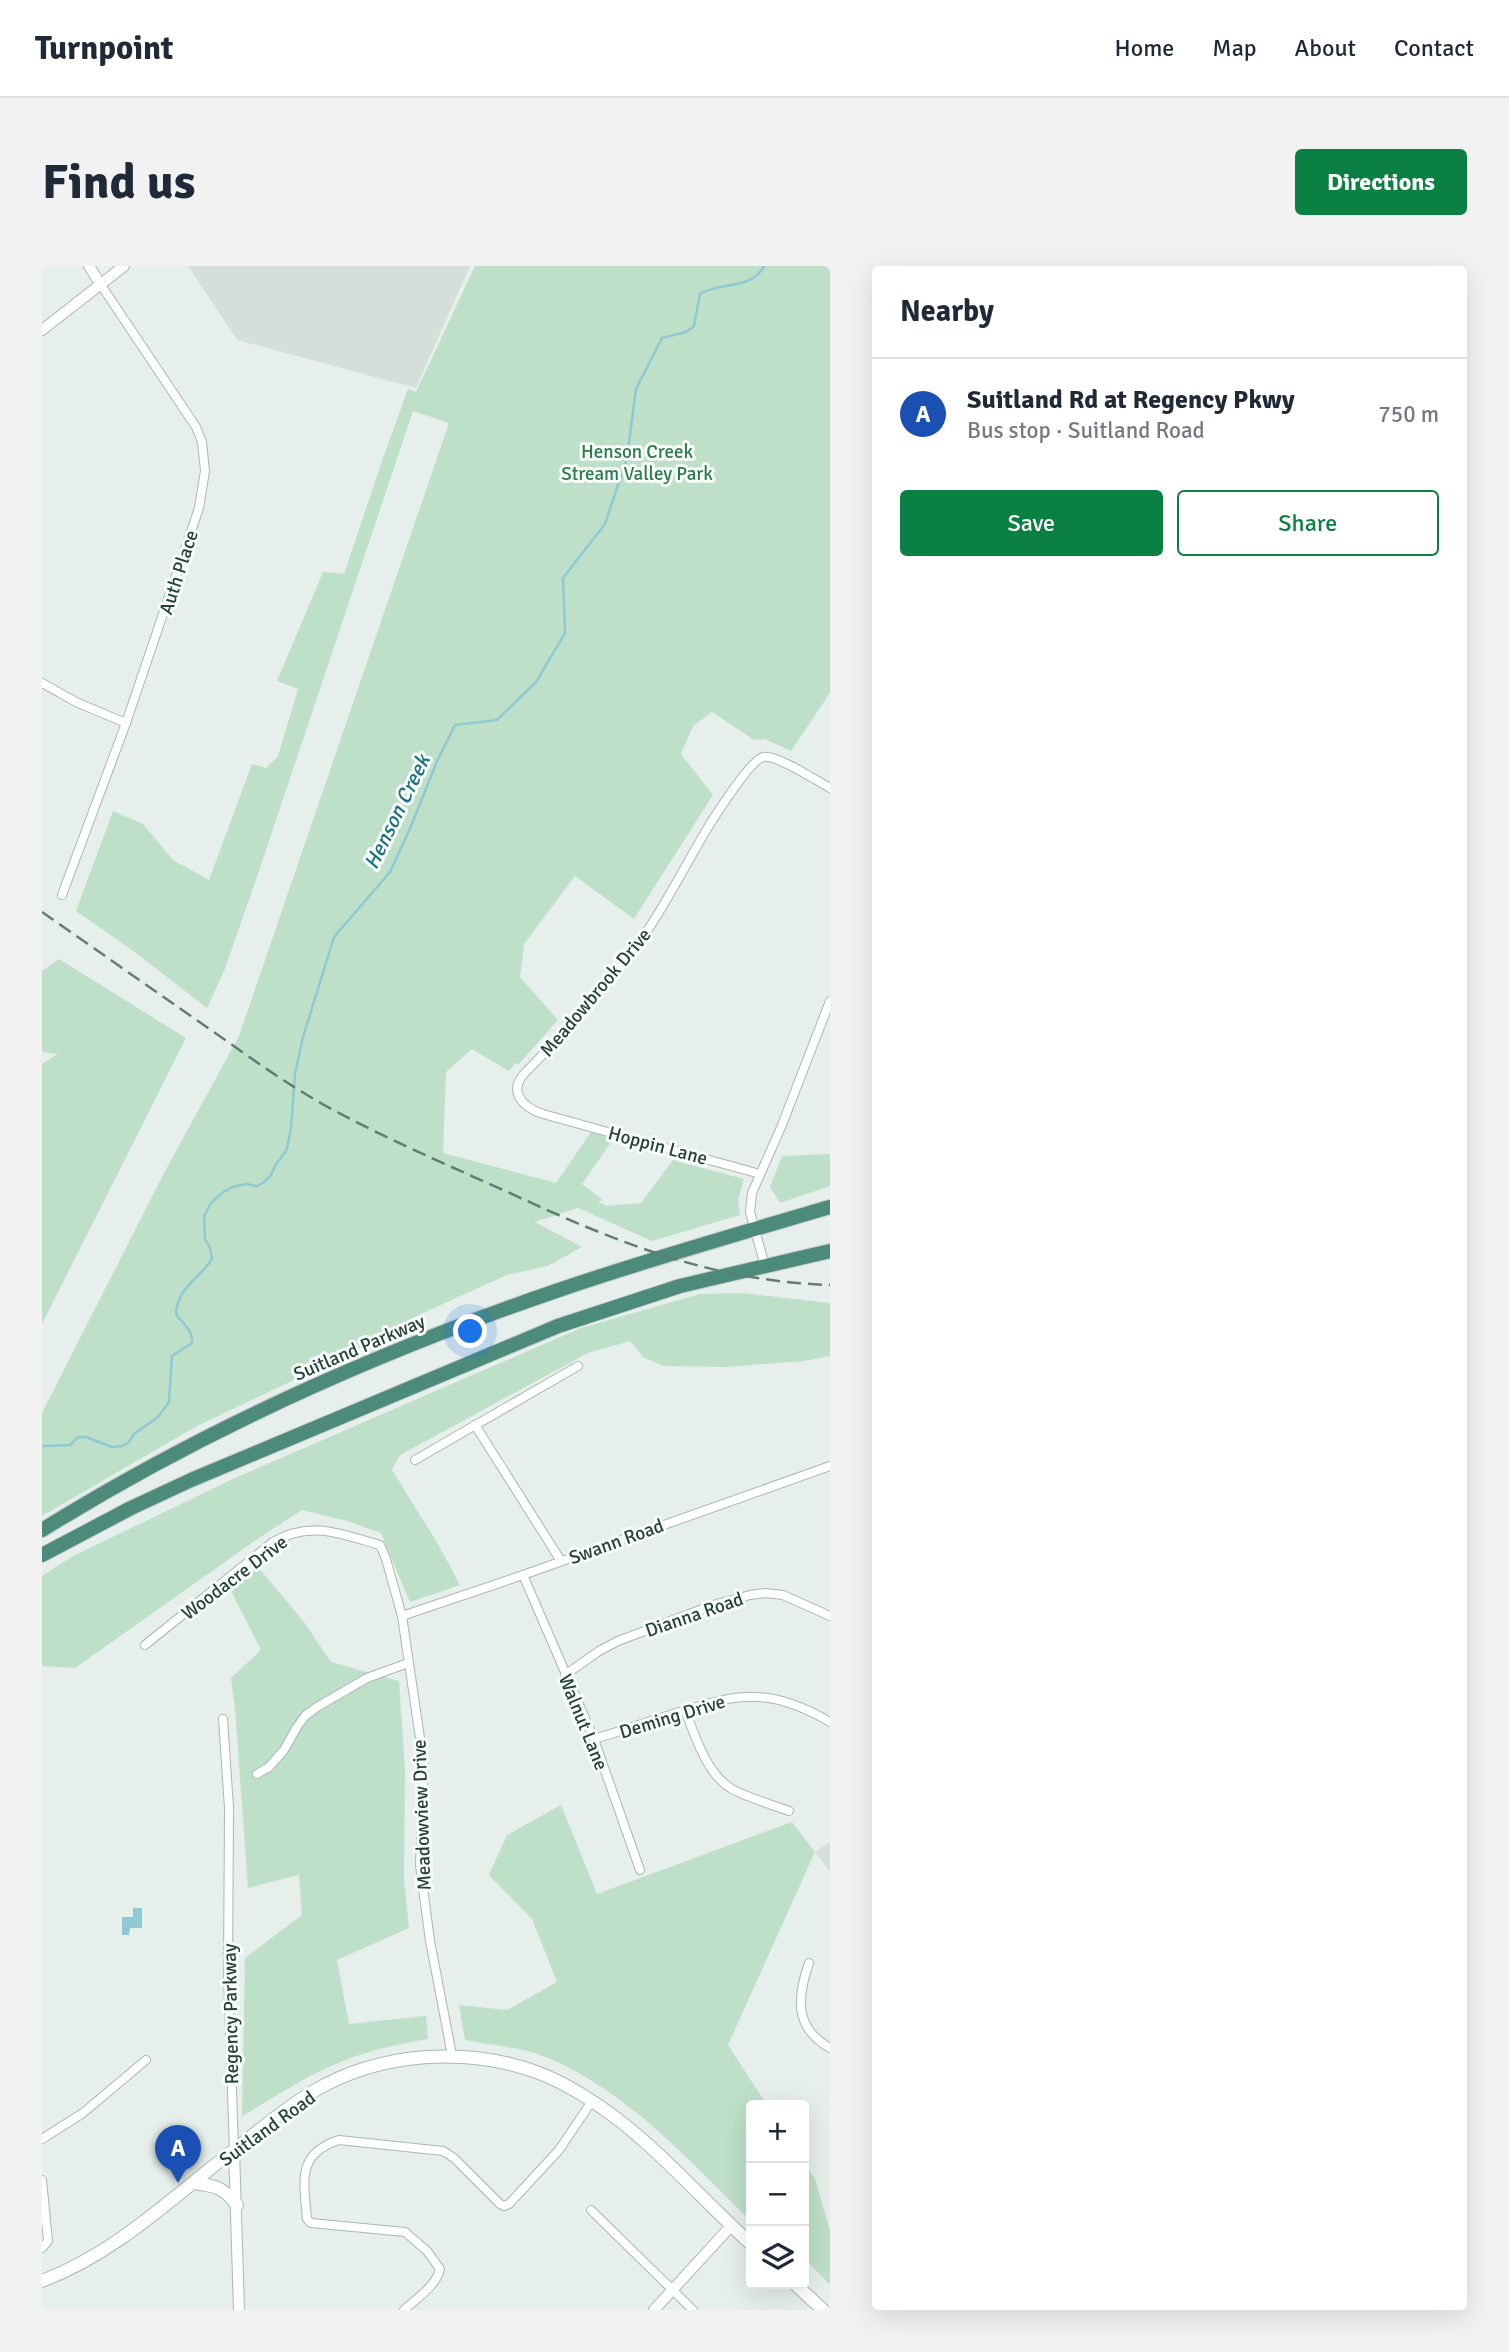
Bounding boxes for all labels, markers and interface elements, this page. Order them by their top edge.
text: Turnpoint [35,28,173,69]
text: Home [1114,33,1174,63]
text: Map [1212,33,1257,63]
text: About [1295,33,1356,63]
text: Contact [1394,33,1474,63]
button: Directions [1295,149,1467,215]
text: Find us [42,152,195,212]
text: Nearby [900,293,994,330]
text: Suitland Rd at Regency Pkwy [967,384,1295,416]
text: A [916,400,930,429]
text: 750 m [1378,400,1439,429]
text: Bus stop · Suitland Road [967,416,1205,445]
park label: Henson Creek Stream Valley Park [561,440,713,486]
button: Save [900,490,1163,556]
button: Share [1177,490,1439,556]
street label: Auth Place [154,527,204,618]
water label: Henson Creek [358,748,437,873]
street label: Meadowbrook Drive [535,923,657,1062]
street label: Hoppin Lane [605,1121,710,1171]
street label: Suitland Parkway [290,1309,429,1386]
your location [453,1314,487,1348]
street label: Swann Road [566,1514,667,1570]
street label: Woodacre Drive [177,1530,292,1625]
street label: Dianna Road [642,1587,747,1643]
street label: Walnut Lane [553,1671,613,1774]
street label: Deming Drive [617,1690,728,1744]
street label: Meadowview Drive [407,1739,437,1891]
street label: Regency Parkway [218,1943,244,2085]
street label: Suitland Road [215,2086,320,2172]
map controls [746,2100,809,2289]
button: + [746,2100,809,2163]
pin: A [155,2125,201,2183]
button: − [746,2163,809,2226]
button: layers [746,2226,809,2289]

